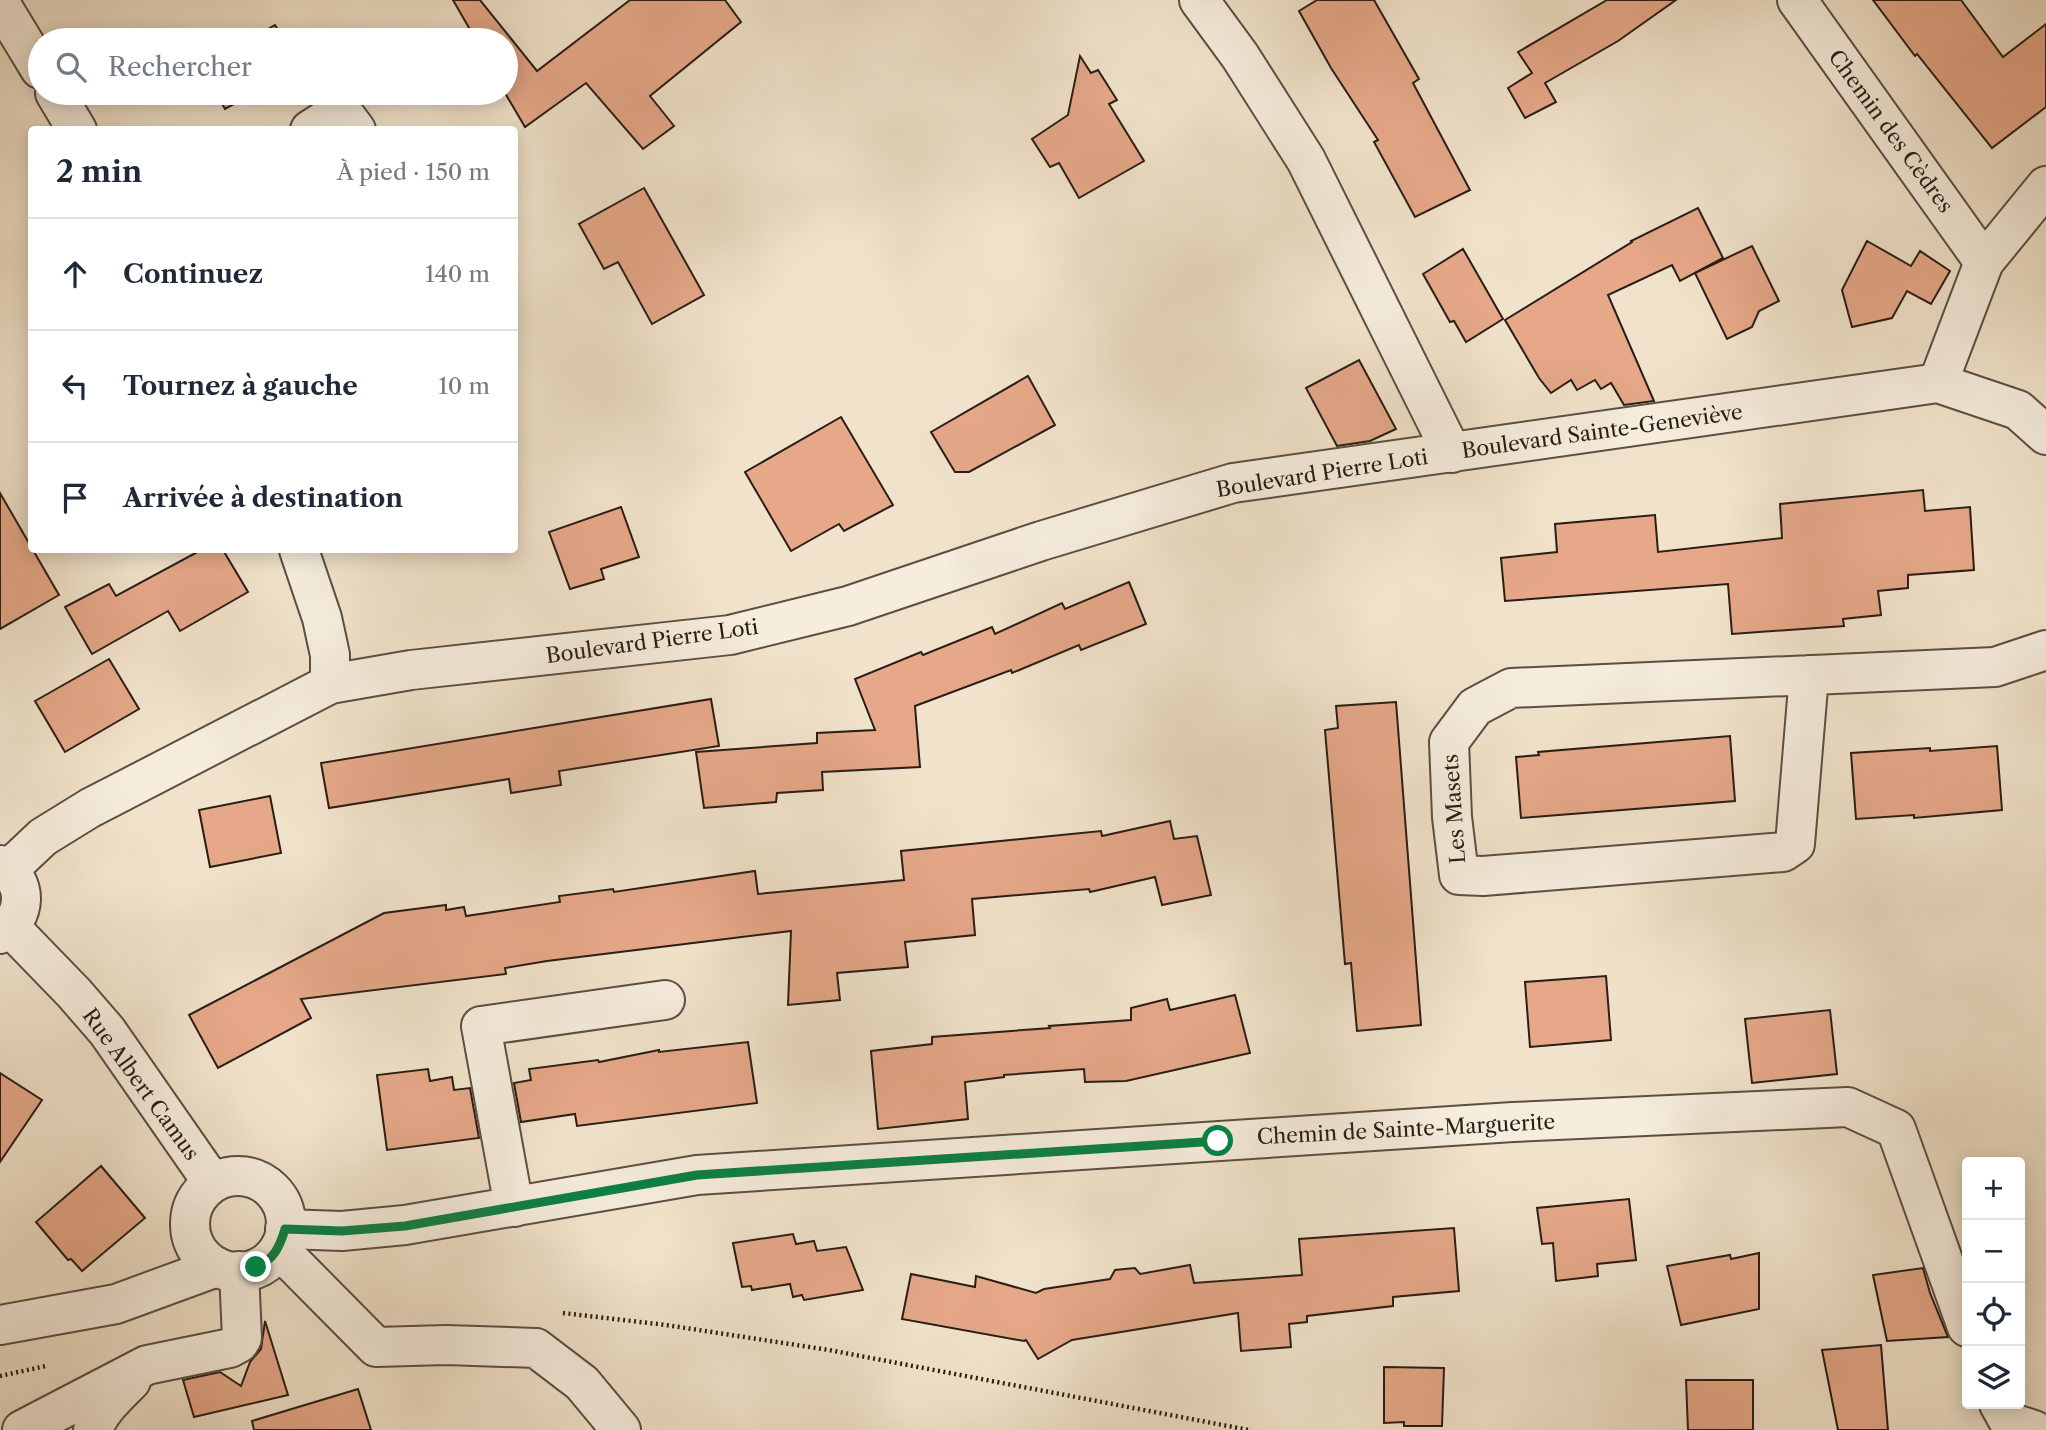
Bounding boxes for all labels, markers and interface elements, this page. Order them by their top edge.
search box [28,28,518,105]
street label: Chemin des Cèdres [1823,45,1959,217]
icon: search [52,48,90,86]
text: Rechercher [108,51,252,83]
text: 2 min [56,153,142,190]
text: À pied · 150 m [337,158,490,186]
icon: ahead [56,255,94,293]
text: Continuez [123,258,263,290]
text: 140 m [425,260,490,288]
icon: left [56,367,94,405]
text: Tournez à gauche [123,370,358,402]
text: 10 m [438,372,490,400]
street label: Boulevard Sainte-Geneviève [1460,399,1744,463]
street label: Boulevard Pierre Loti [1214,444,1430,502]
icon: arrive [56,479,94,517]
text: Arrivée à destination [123,482,403,514]
street label: Boulevard Pierre Loti [544,614,760,668]
street label: Les Masets [1438,753,1470,865]
street label: Rue Albert Camus [77,1003,205,1165]
street label: Chemin de Sainte-Marguerite [1256,1109,1556,1149]
route start [1202,1125,1233,1156]
map controls [1962,1157,2025,1409]
button: + [1962,1157,2025,1220]
button: − [1962,1220,2025,1283]
route end [240,1251,271,1282]
button: locate [1962,1283,2025,1346]
button: layers [1962,1346,2025,1409]

